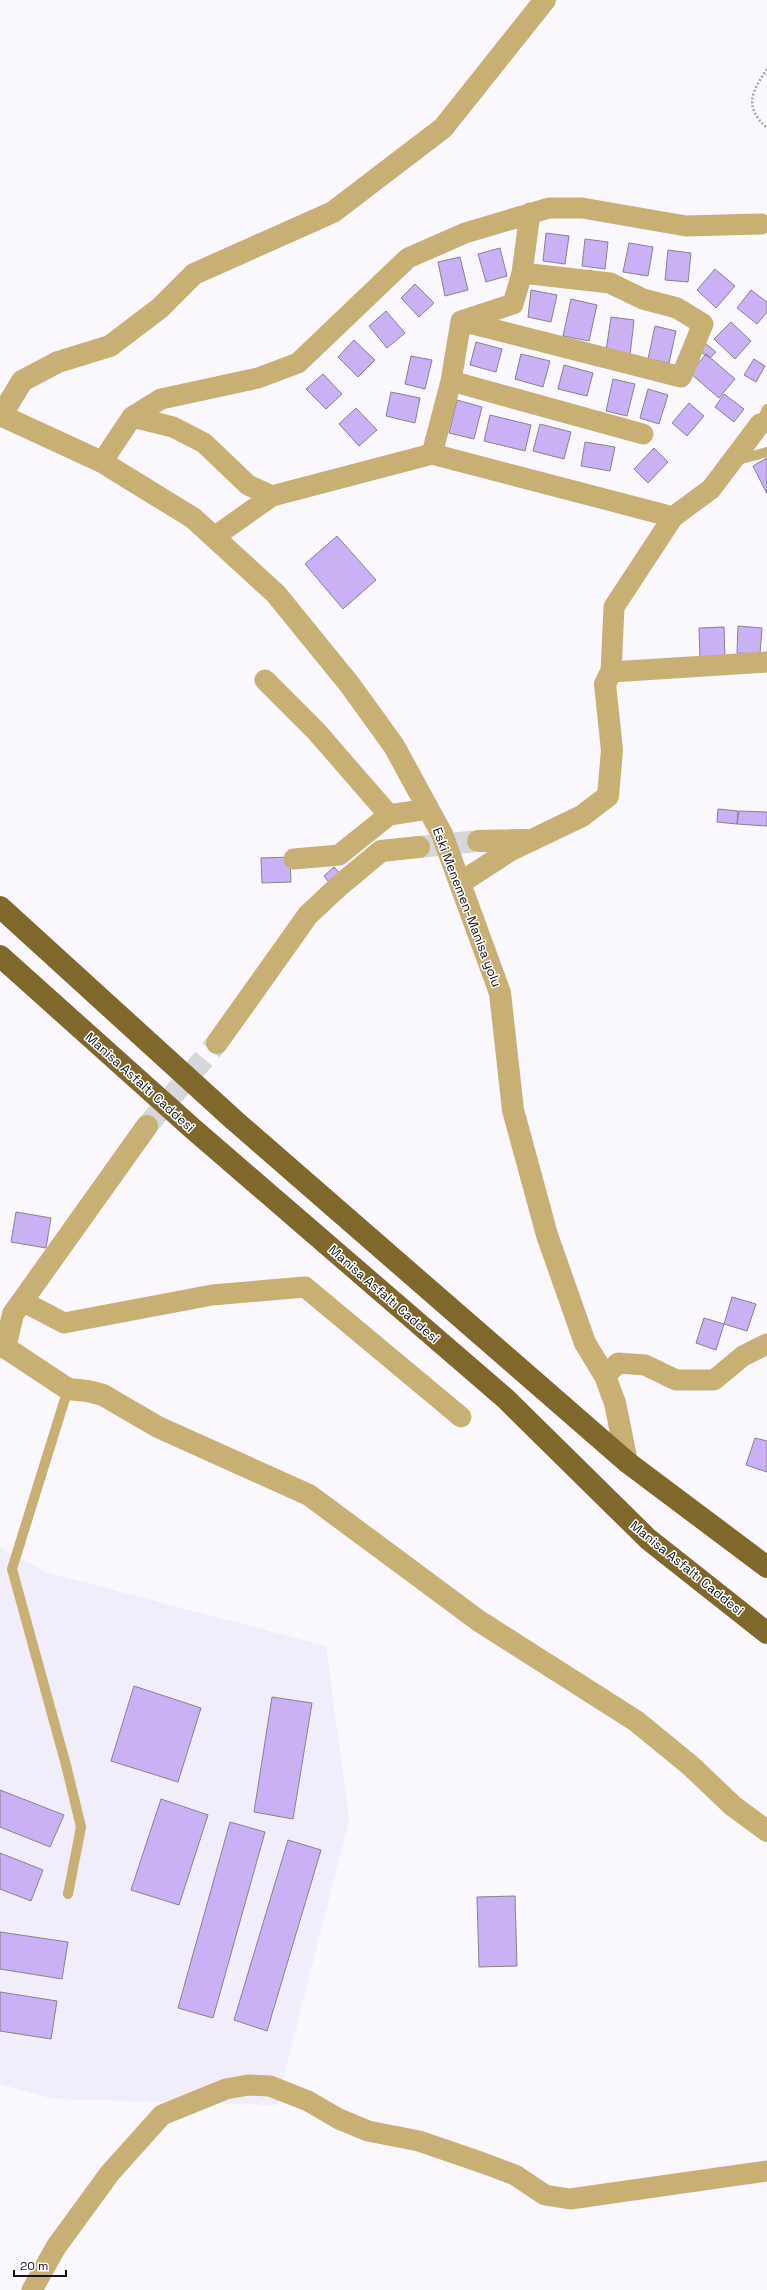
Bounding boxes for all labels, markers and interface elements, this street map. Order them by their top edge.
street label: Eski Menemen-Manisa yolu [429,825,505,989]
street label: Manisa Asfaltı Caddesi [82,1028,198,1136]
street label: Manisa Asfaltı Caddesi [325,1241,443,1347]
street label: Manisa Asfaltı Caddesi [627,1517,747,1619]
scale bar [14,2252,66,2278]
text: 20 m [20,2258,48,2274]

